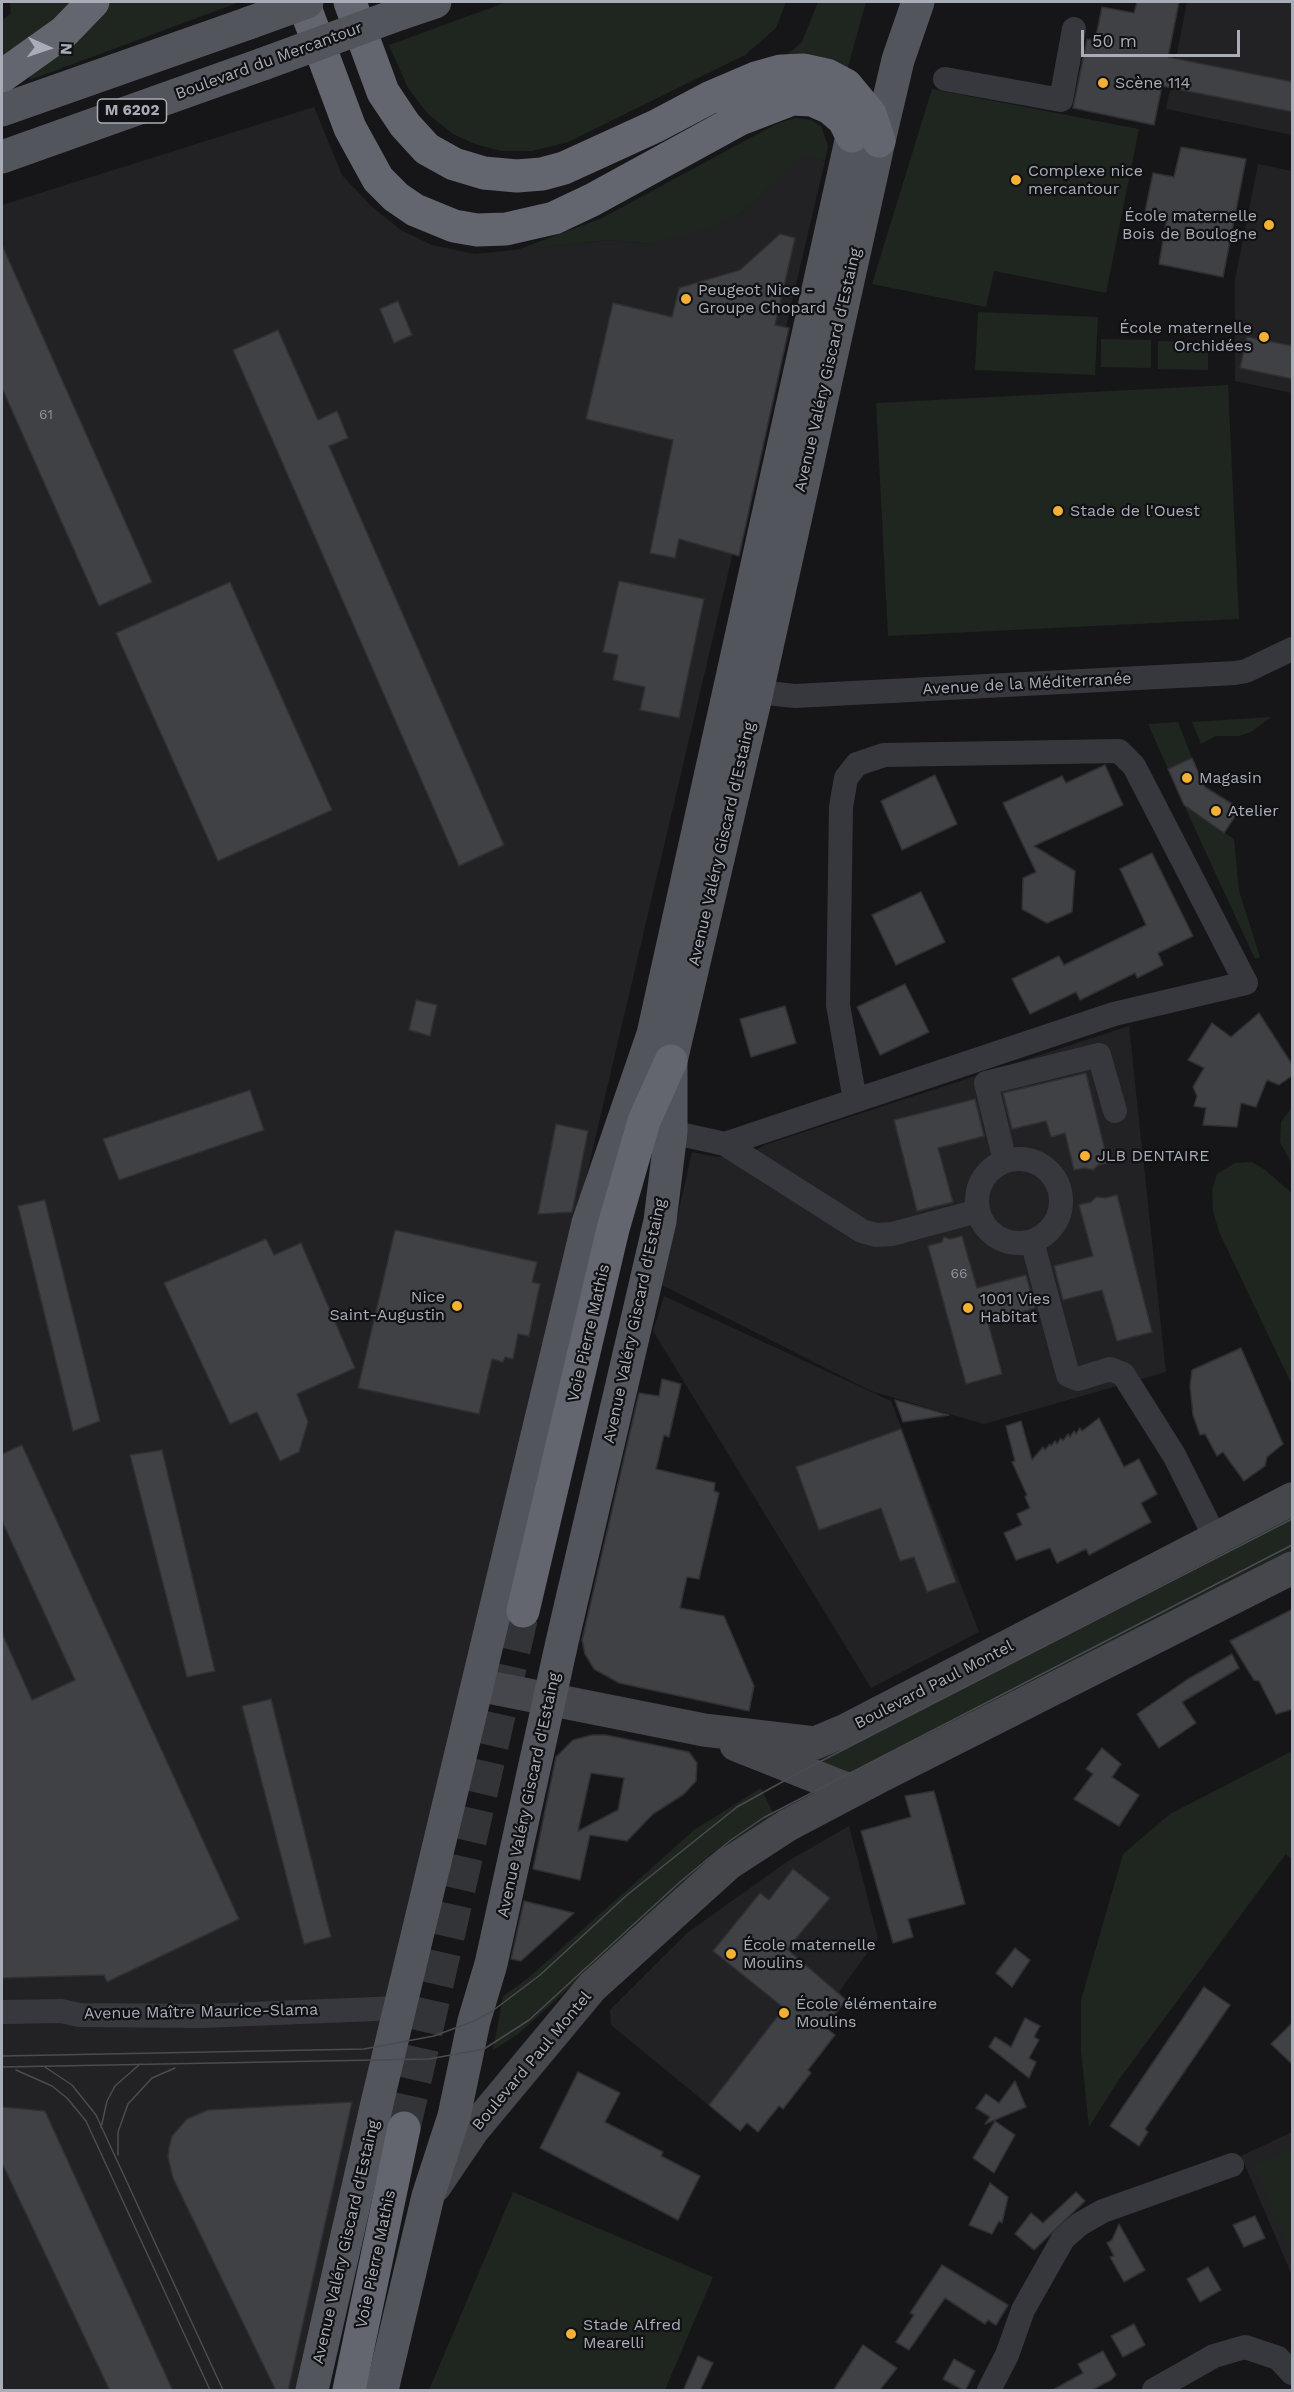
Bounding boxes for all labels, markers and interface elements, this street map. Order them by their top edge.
north arrow [18,18,78,78]
street label: Boulevard du Mercantour [173,18,365,104]
scale bar [1084,18,1243,56]
text: 50 m [1092,30,1137,51]
text: N [57,43,76,55]
place label: Scène 114 [1115,73,1190,93]
marker: Scène 114 [1096,76,1110,90]
road number: M 6202 [98,99,166,123]
place label: Complexe nice mercantour [1028,161,1143,199]
marker: Complexe nice mercantour [1009,173,1023,187]
place label: École maternelle Bois de Boulogne [1122,206,1257,244]
marker: École maternelle Bois de Boulogne [1262,218,1276,232]
street label: Avenue Valéry Giscard d'Estaing [791,246,865,494]
place label: Peugeot Nice - Groupe Chopard [698,280,826,318]
marker: Peugeot Nice - Groupe Chopard [679,292,693,306]
place label: École maternelle Orchidées [1119,318,1252,356]
marker: École maternelle Orchidées [1257,330,1271,344]
house number: 61 [39,407,53,423]
place label: Stade de l'Ouest [1070,501,1200,521]
marker: Stade de l'Ouest [1051,504,1065,518]
street label: Avenue de la Méditerranée [922,669,1132,699]
street label: Avenue Valéry Giscard d'Estaing [685,720,759,968]
place label: Magasin [1199,768,1262,788]
marker: Magasin [1180,771,1194,785]
place label: Atelier [1228,801,1279,821]
marker: Atelier [1209,804,1223,818]
place label: JLB DENTAIRE [1097,1146,1209,1166]
marker: JLB DENTAIRE [1078,1149,1092,1163]
street label: Avenue Valéry Giscard d'Estaing [600,1197,670,1445]
street label: Voie Pierre Mathis [564,1262,614,1404]
house number: 66 [950,1266,968,1282]
place label: Nice Saint-Augustin [329,1287,445,1325]
place label: 1001 Vies Habitat [980,1289,1050,1327]
marker: Nice Saint-Augustin [450,1299,464,1313]
marker: 1001 Vies Habitat [961,1301,975,1315]
street label: Boulevard Paul Montel [851,1637,1017,1733]
street label: Avenue Valéry Giscard d'Estaing [494,1671,564,1919]
place label: École maternelle Moulins [743,1935,876,1973]
marker: École maternelle Moulins [724,1947,738,1961]
street label: Boulevard Paul Montel [468,1988,596,2134]
place label: École élémentaire Moulins [796,1994,937,2032]
street label: Avenue Maître Maurice-Slama [84,2000,318,2024]
marker: École élémentaire Moulins [777,2006,791,2020]
street label: Avenue Valéry Giscard d'Estaing [309,2118,383,2366]
street label: Voie Pierre Mathis [352,2188,400,2330]
place label: Stade Alfred Mearelli [583,2315,681,2353]
marker: Stade Alfred Mearelli [564,2327,578,2341]

